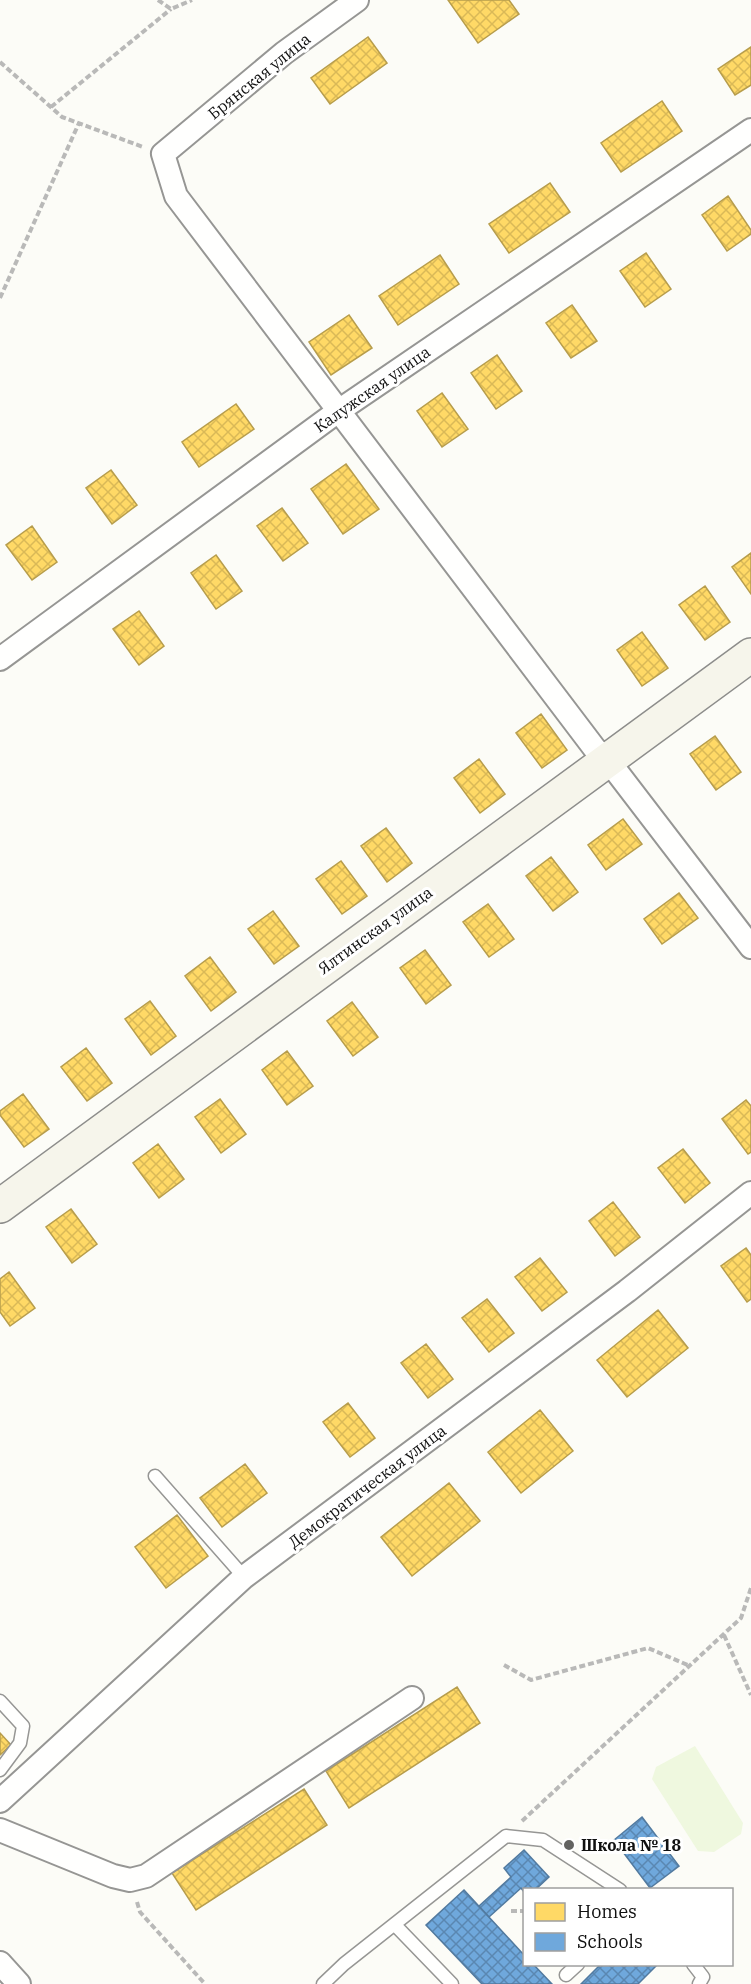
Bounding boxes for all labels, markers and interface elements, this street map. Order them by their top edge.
street label: Брянская улица [204,28,315,123]
street label: Калужская улица [310,341,434,437]
street label: Ялтинская улица [314,882,436,978]
street label: Демократическая улица [284,1420,450,1552]
place label: Школа № 18 [581,1835,682,1855]
marker: Школа № 18 [562,1838,576,1852]
legend [523,1888,733,1966]
text: Homes [577,1900,637,1923]
text: Schools [577,1930,643,1953]

